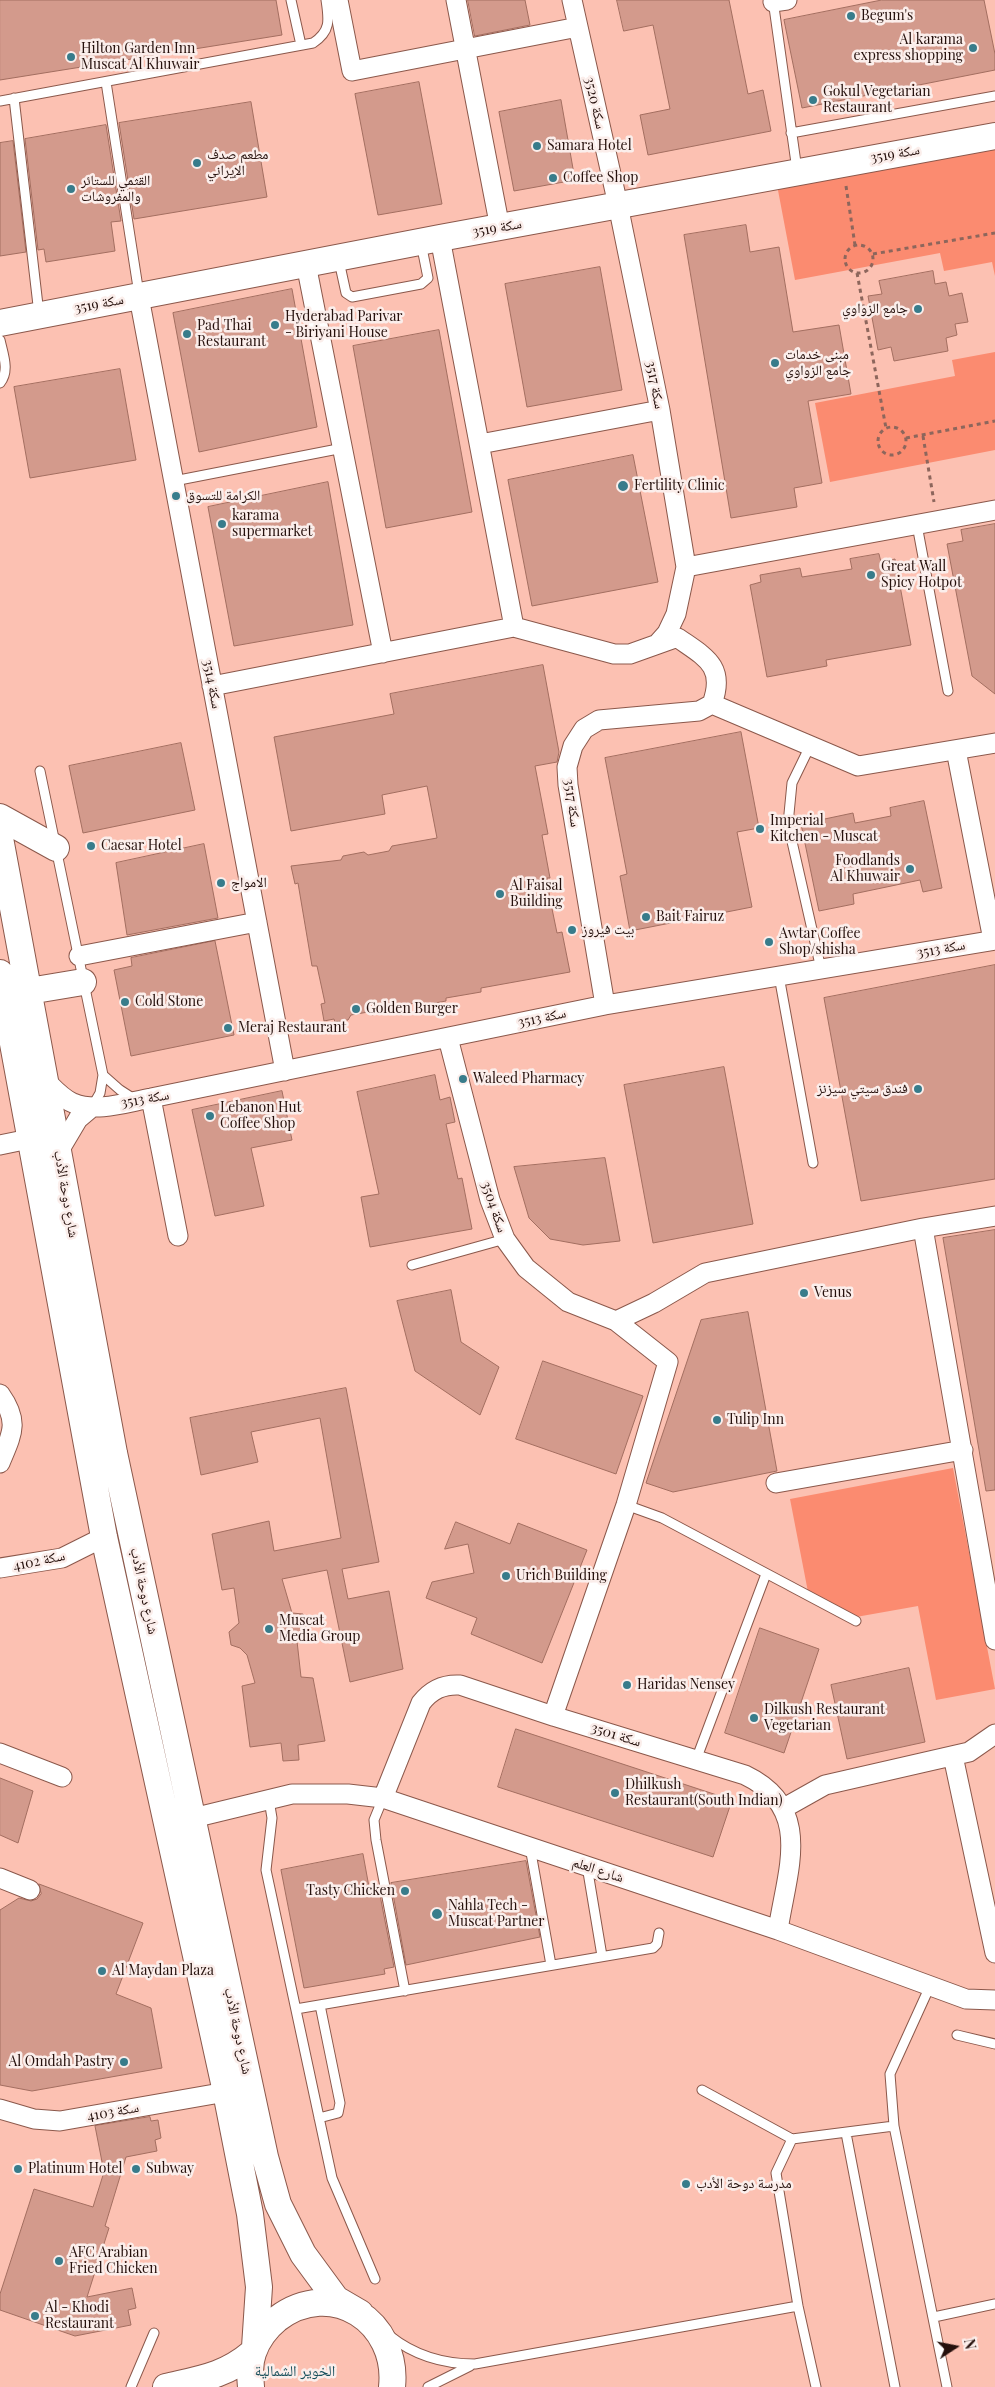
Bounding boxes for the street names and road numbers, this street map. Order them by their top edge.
street label: سكة 3520 [581,75,609,131]
street label: سكة 3519 [869,141,921,167]
street label: سكة 3519 [471,215,523,241]
street label: سكة 3519 [73,291,125,317]
street label: سكة 3517 [642,360,668,410]
street label: سكة 3514 [199,658,225,710]
street label: سكة 3517 [560,778,584,828]
street label: سكة 3513 [915,936,967,962]
street label: سكة 3513 [516,1005,568,1031]
street label: سكة 3513 [119,1086,171,1112]
street label: شارع دوحة الأدب [50,1149,82,1239]
street label: سكة 3504 [477,1179,511,1235]
street label: شارع دوحة الأدب [127,1546,161,1636]
street label: سكة 4102 [12,1547,66,1575]
street label: سكة 3501 [589,1719,643,1751]
street label: شارع العلم [570,1854,626,1886]
street label: شارع دوحة الأدب [221,1986,255,2076]
street label: سكة 4103 [86,2099,140,2125]

